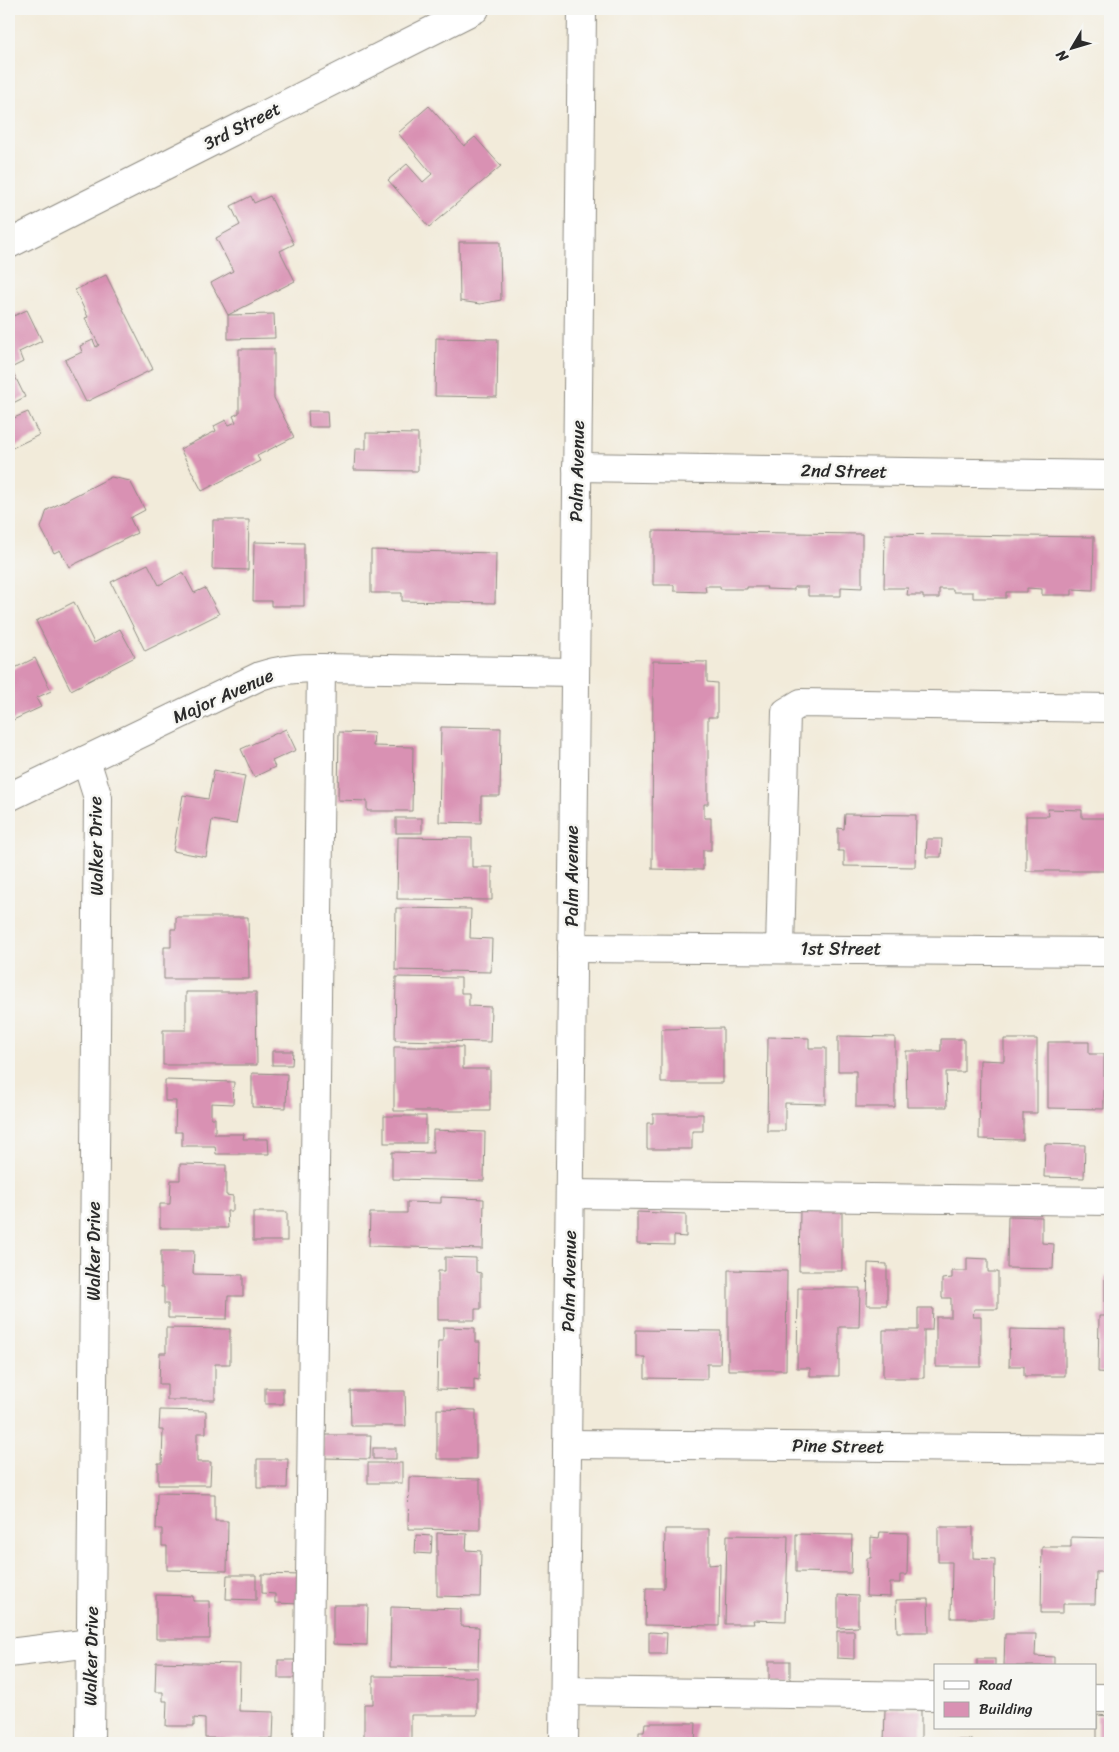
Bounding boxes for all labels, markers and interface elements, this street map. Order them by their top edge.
north arrow [1046,22,1096,72]
text: N [1049,44,1076,68]
street label: 3rd Street [197,93,287,159]
street label: Palm Avenue [560,420,594,522]
street label: 2nd Street [800,454,888,488]
street label: Major Avenue [167,659,279,733]
street label: Walker Drive [79,796,113,896]
street label: Palm Avenue [556,825,588,927]
street label: 1st Street [801,933,882,965]
street label: Walker Drive [78,1201,110,1301]
street label: Palm Avenue [552,1230,586,1332]
street label: Pine Street [792,1429,884,1463]
street label: Walker Drive [74,1606,108,1706]
legend [934,1664,1096,1730]
text: Road [979,1672,1012,1698]
text: Building [979,1696,1033,1722]

